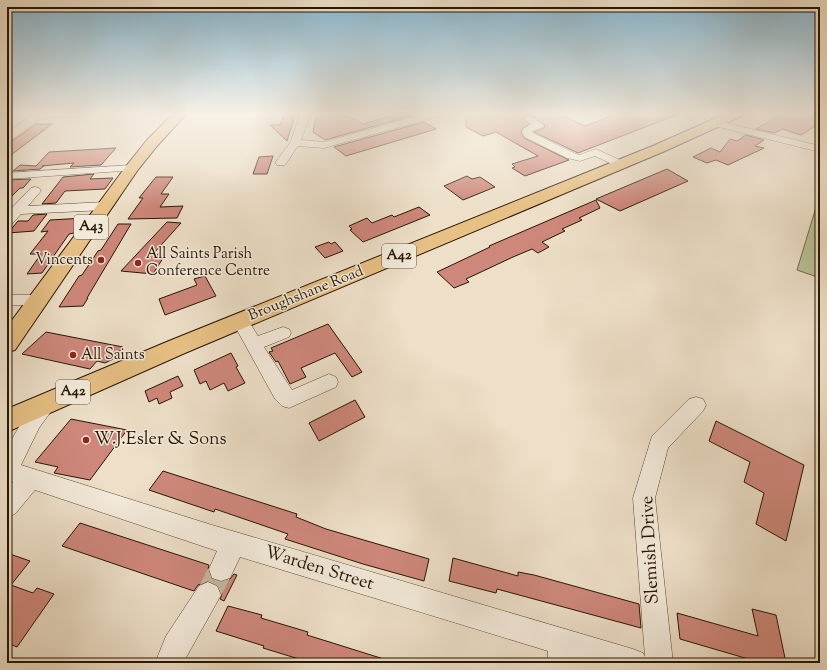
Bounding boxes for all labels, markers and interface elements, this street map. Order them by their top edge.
road number: A43 [74,215,108,239]
place label: All Saints Parish Conference Centre [146,244,270,282]
road number: A42 [382,244,416,268]
place label: Vincents [35,250,93,271]
marker: Vincents [96,255,106,265]
marker: All Saints Parish Conference Centre [133,258,143,268]
street label: Broughshane Road [245,261,367,327]
place label: All Saints [81,345,145,366]
marker: All Saints [68,350,78,360]
road number: A42 [56,380,90,404]
place label: W.J.Esler & Sons [94,427,227,453]
marker: W.J.Esler & Sons [81,435,91,445]
street label: Slemish Drive [635,495,667,605]
street label: Warden Street [261,540,377,598]

